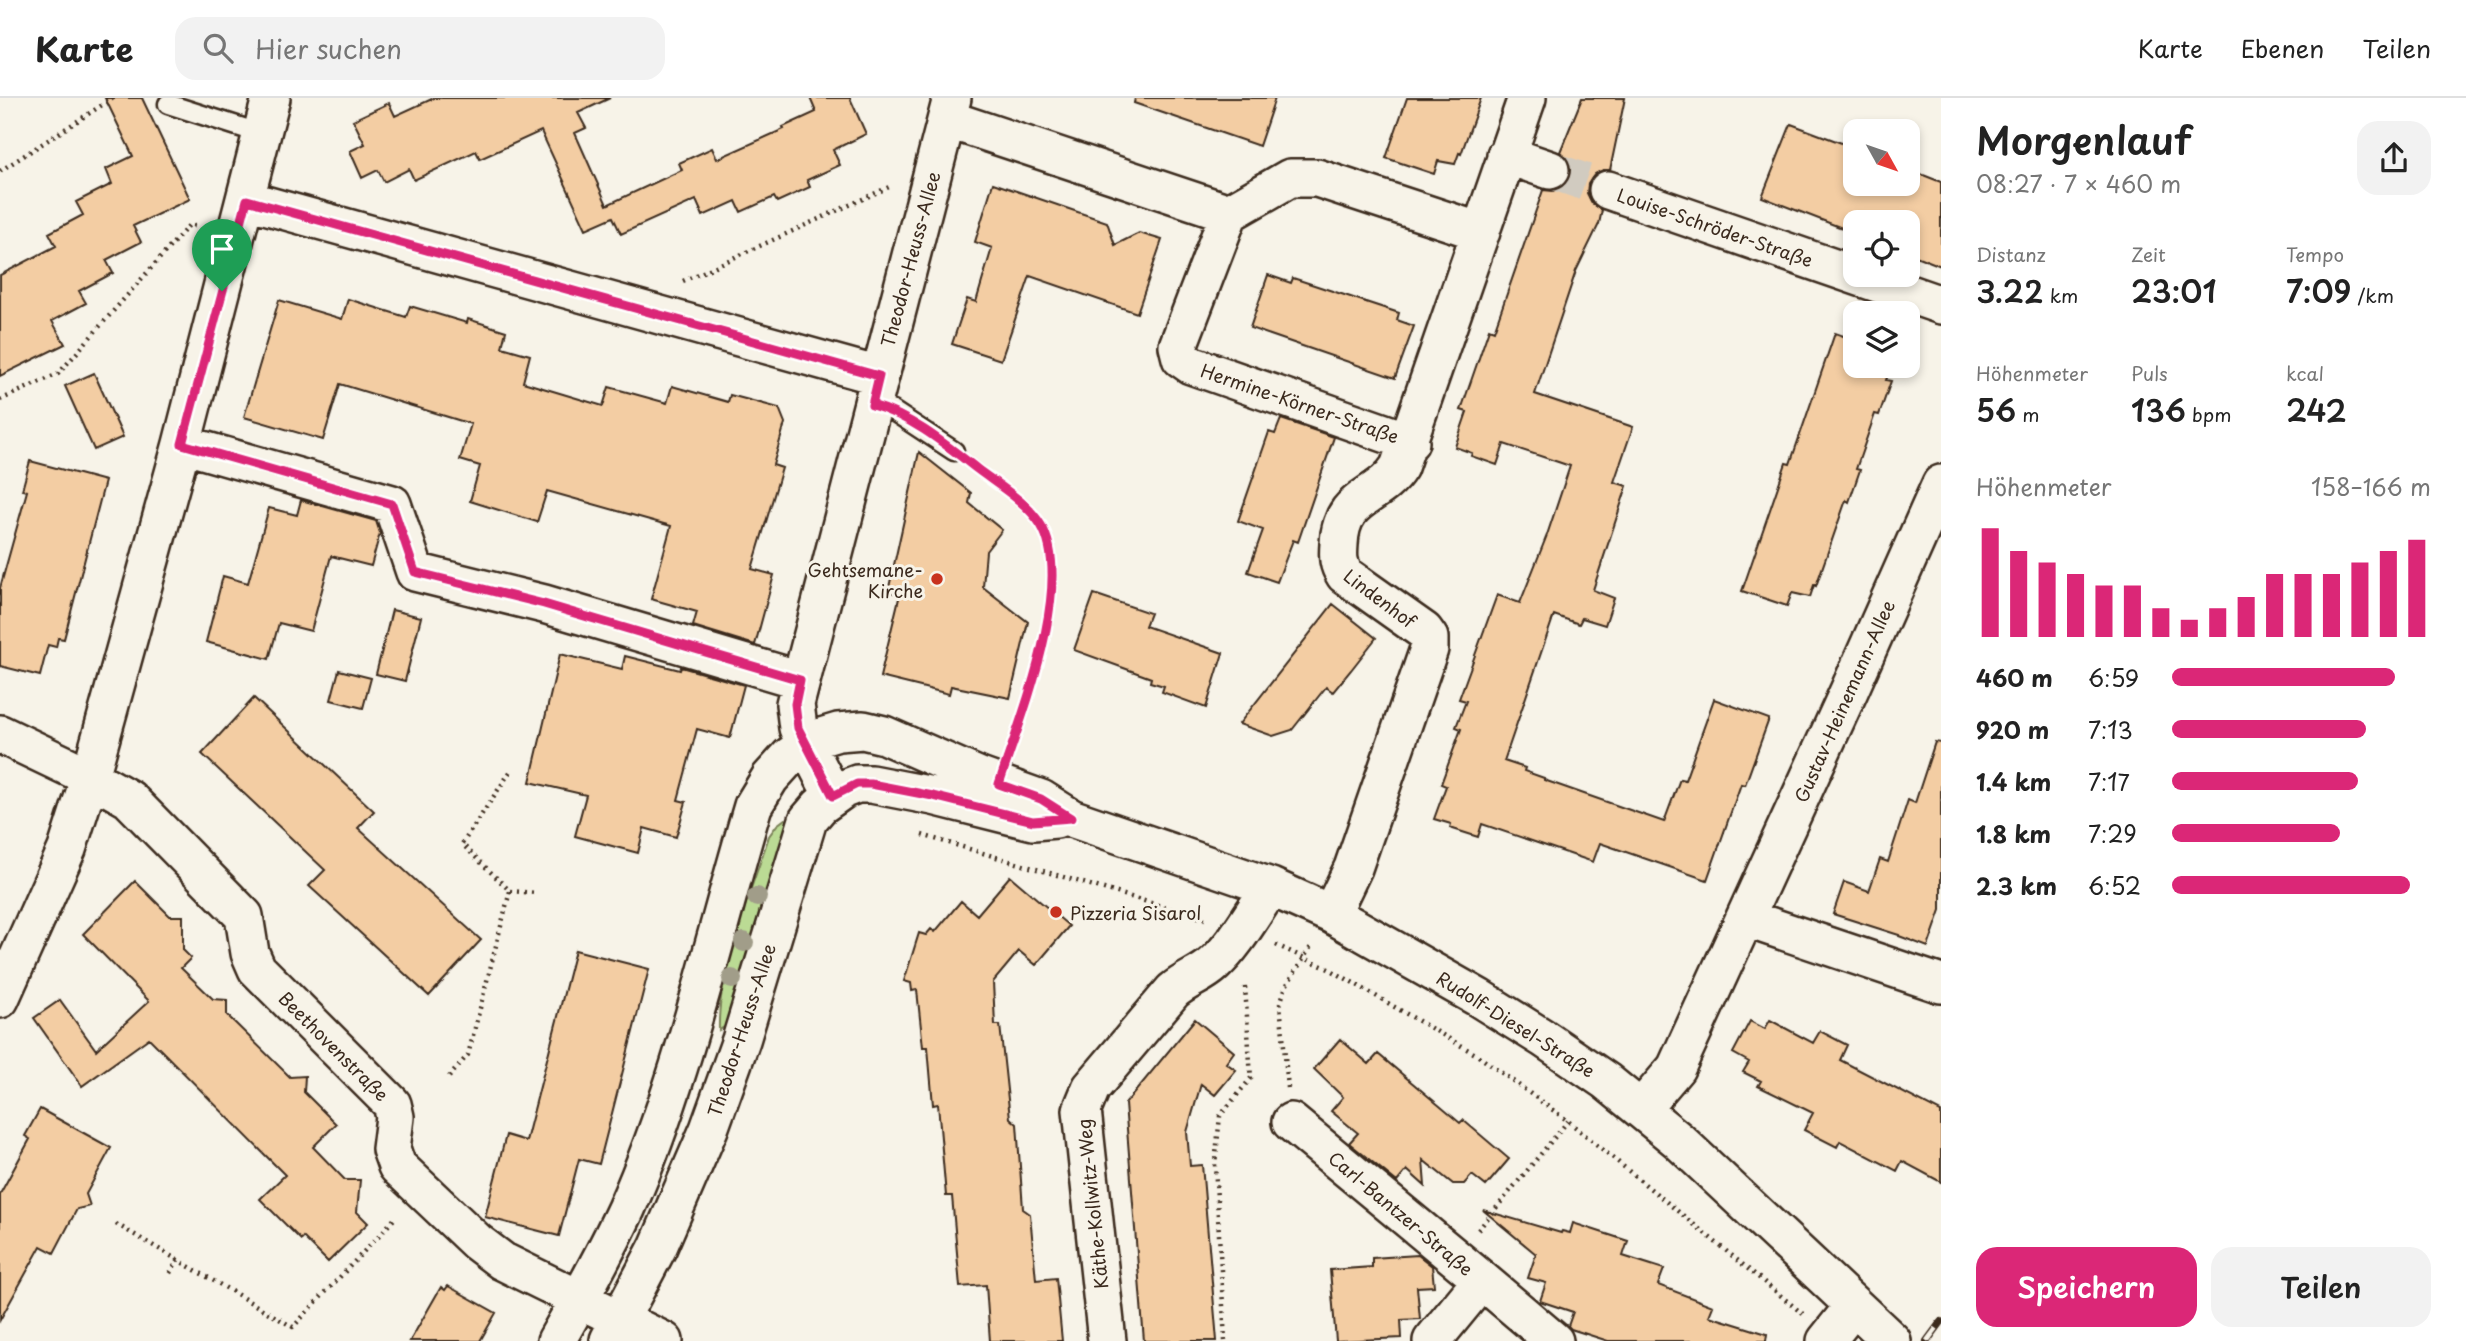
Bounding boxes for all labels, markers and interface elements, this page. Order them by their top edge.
search box [175,17,665,80]
text: Karte [35,23,133,73]
icon: search [199,29,237,67]
text: Hier suchen [255,29,402,68]
text: Karte [2138,30,2203,66]
text: Ebenen [2241,30,2324,66]
text: Teilen [2362,30,2431,66]
text: Morgenlauf [1976,111,2191,168]
north arrow [1843,119,1920,196]
map controls [1843,119,1920,378]
button: share [2357,121,2431,195]
text: 08:27 · 7 × 460 m [1976,166,2181,201]
street label: Theodor-Heuss-Allee [874,168,946,350]
street label: Louise-Schröder-Straße [1613,181,1817,273]
button: locate [1843,210,1920,287]
pin [192,219,252,291]
icon: arrive [203,230,241,268]
text: Distanz [1976,240,2046,268]
text: Zeit [2131,240,2166,268]
text: Tempo [2286,240,2344,268]
text: 3.22 [1976,268,2044,313]
text: 23:01 [2131,268,2216,313]
text: 7:09 [2286,268,2351,313]
text: km [2044,281,2078,309]
text: /km [2351,281,2394,309]
button: layers [1843,301,1920,378]
street label: Hermine-Körner-Straße [1197,356,1403,450]
text: Höhenmeter [1976,359,2088,387]
text: Puls [2131,359,2168,387]
text: kcal [2286,359,2324,387]
text: 56 [1976,387,2016,432]
text: 136 [2131,387,2186,432]
text: 242 [2286,387,2347,432]
text: m [2016,400,2040,428]
text: bpm [2186,400,2231,428]
text: Höhenmeter [1976,469,2112,504]
text: 158–166 m [2311,469,2431,504]
place label: Gehtsemane- Kirche [808,556,923,604]
street label: Lindenhof [1338,562,1423,635]
marker: Gehtsemane- Kirche [929,571,945,587]
street label: Gustav-Heinemann-Allee [1787,595,1901,807]
text: 460 m [1976,660,2053,695]
text: 6:59 [2088,660,2139,695]
text: 920 m [1976,712,2049,747]
text: 7:13 [2088,712,2133,747]
text: 1.4 km [1976,764,2051,799]
text: 7:17 [2088,764,2130,799]
text: 1.8 km [1976,816,2051,851]
text: 7:29 [2088,816,2137,851]
text: 2.3 km [1976,868,2057,903]
text: 6:52 [2088,868,2141,903]
place label: Pizzeria Sisarol [1070,899,1201,926]
marker: Pizzeria Sisarol [1048,904,1064,920]
street label: Theodor-Heuss-Allee [700,940,782,1120]
street label: Rudolf-Diesel-Straße [1432,964,1600,1084]
street label: Beethovenstraße [273,985,395,1107]
street label: Käthe-Kollwitz-Weg [1070,1118,1114,1290]
street label: Carl-Bantzer-Straße [1323,1144,1479,1282]
button: Speichern [1976,1247,2197,1327]
button: Teilen [2211,1247,2431,1327]

